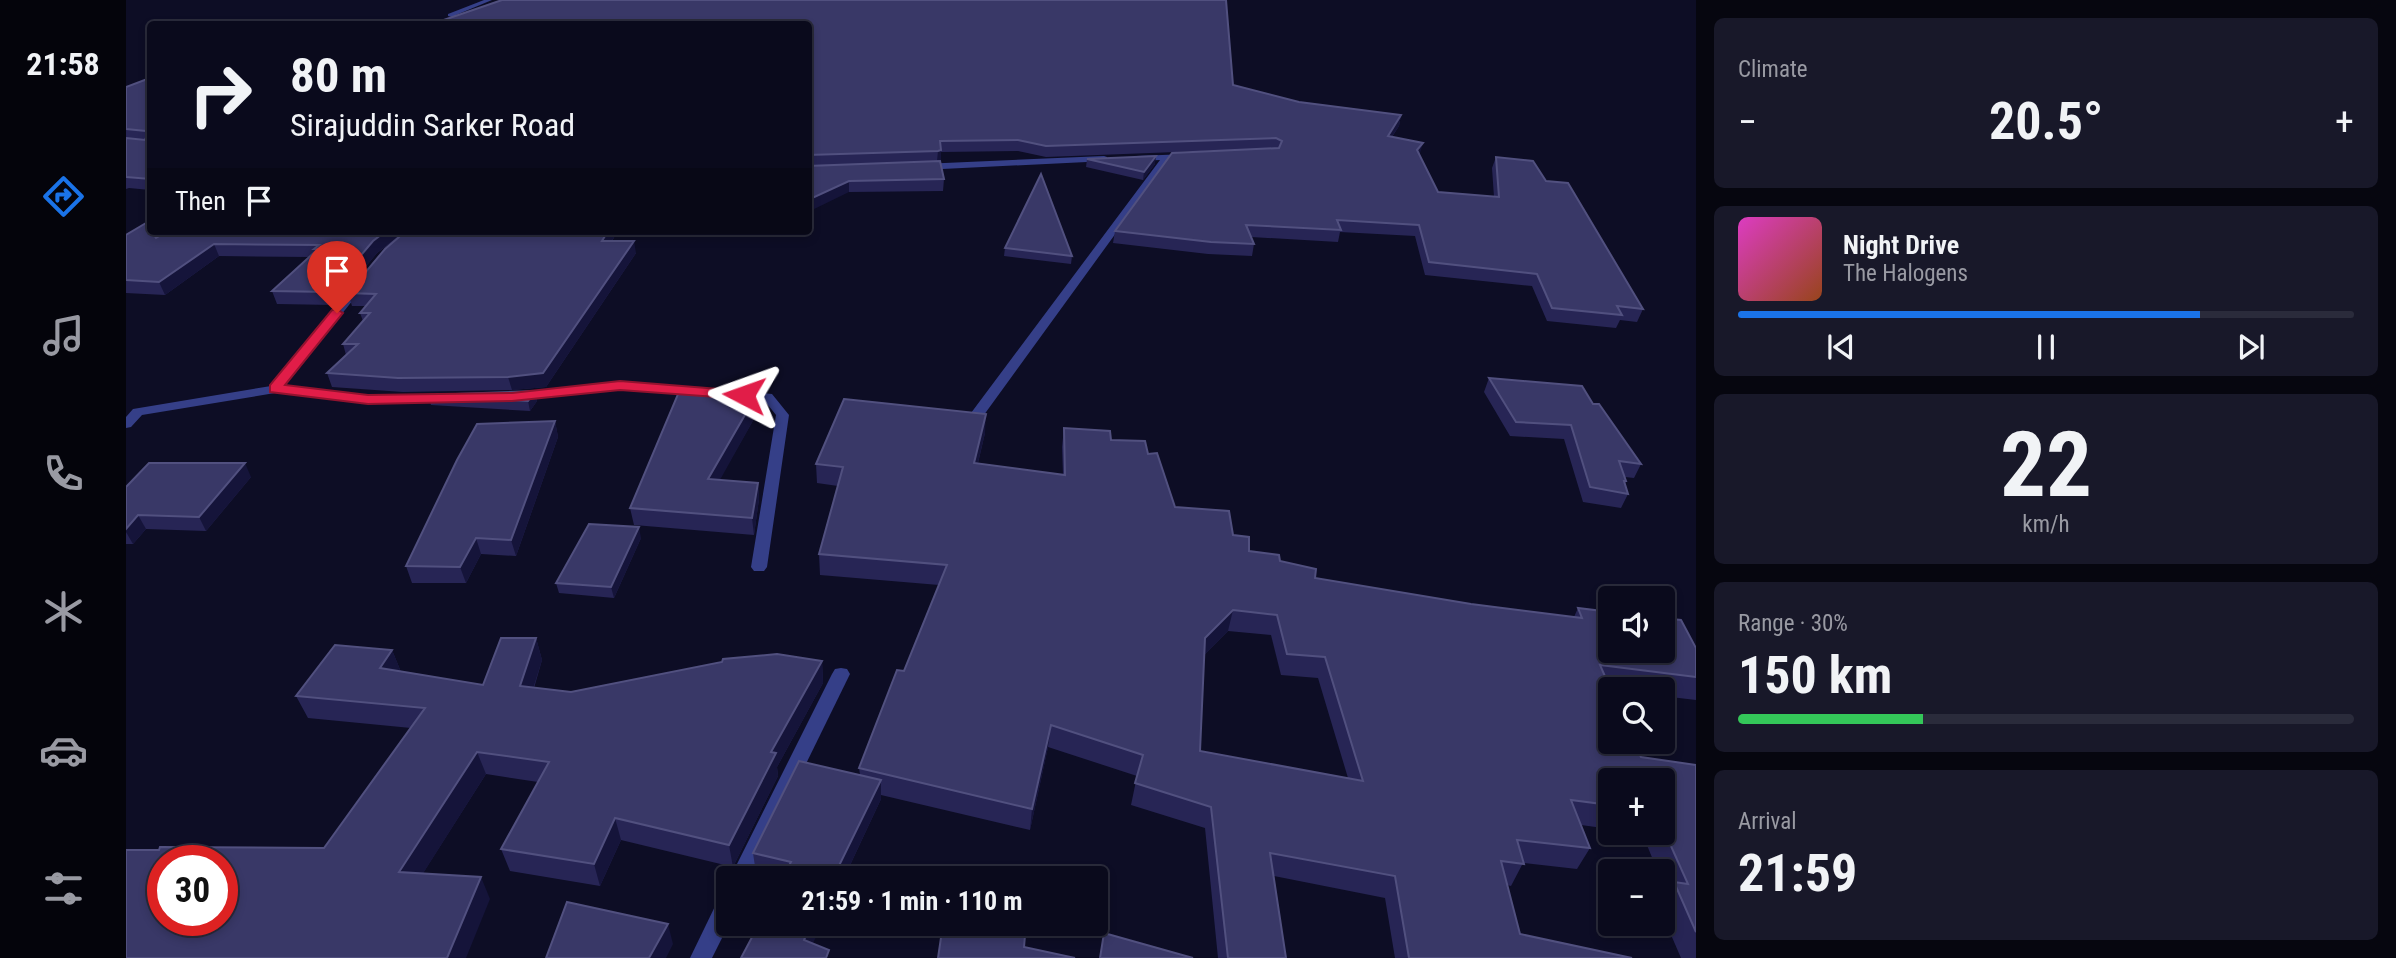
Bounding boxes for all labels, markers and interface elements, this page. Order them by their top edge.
text: 21:58 [26,45,100,83]
text: 80 m [290,47,387,104]
icon: right [175,49,266,140]
text: Climate [1738,56,1808,83]
text: 20.5° [1989,91,2103,152]
text: − [1738,100,1757,144]
text: + [2335,100,2354,144]
text: Sirajuddin Sarker Road [290,106,575,144]
icon: directions [39,172,88,221]
icon: arrive [240,182,278,220]
text: Then [175,186,226,216]
text: Night Drive [1843,230,1959,260]
pin [307,241,367,313]
icon: arrive [318,252,356,290]
text: The Halogens [1843,260,1968,287]
icon: music [39,311,88,360]
icon: previous [1822,328,1860,366]
icon: pause [2027,328,2065,366]
icon: next [2232,328,2270,366]
position arrow [707,358,781,432]
text: 22 [2000,412,2092,518]
icon: phone [39,449,88,498]
text: km/h [2022,511,2070,538]
map controls [1598,586,1675,936]
button: sound [1598,586,1675,663]
icon: climate [39,587,88,636]
text: Range · 30% [1738,610,1848,637]
text: 150 km [1738,645,1892,706]
button: search [1598,677,1675,754]
icon: car [39,726,88,775]
button: + [1598,768,1675,845]
text: Arrival [1738,808,1797,835]
text: 21:59 [1738,843,1857,904]
speed limit sign: 30 [147,845,238,936]
button: − [1598,859,1675,936]
icon: filters [39,864,88,913]
text: 21:59 · 1 min · 110 m [802,886,1022,916]

